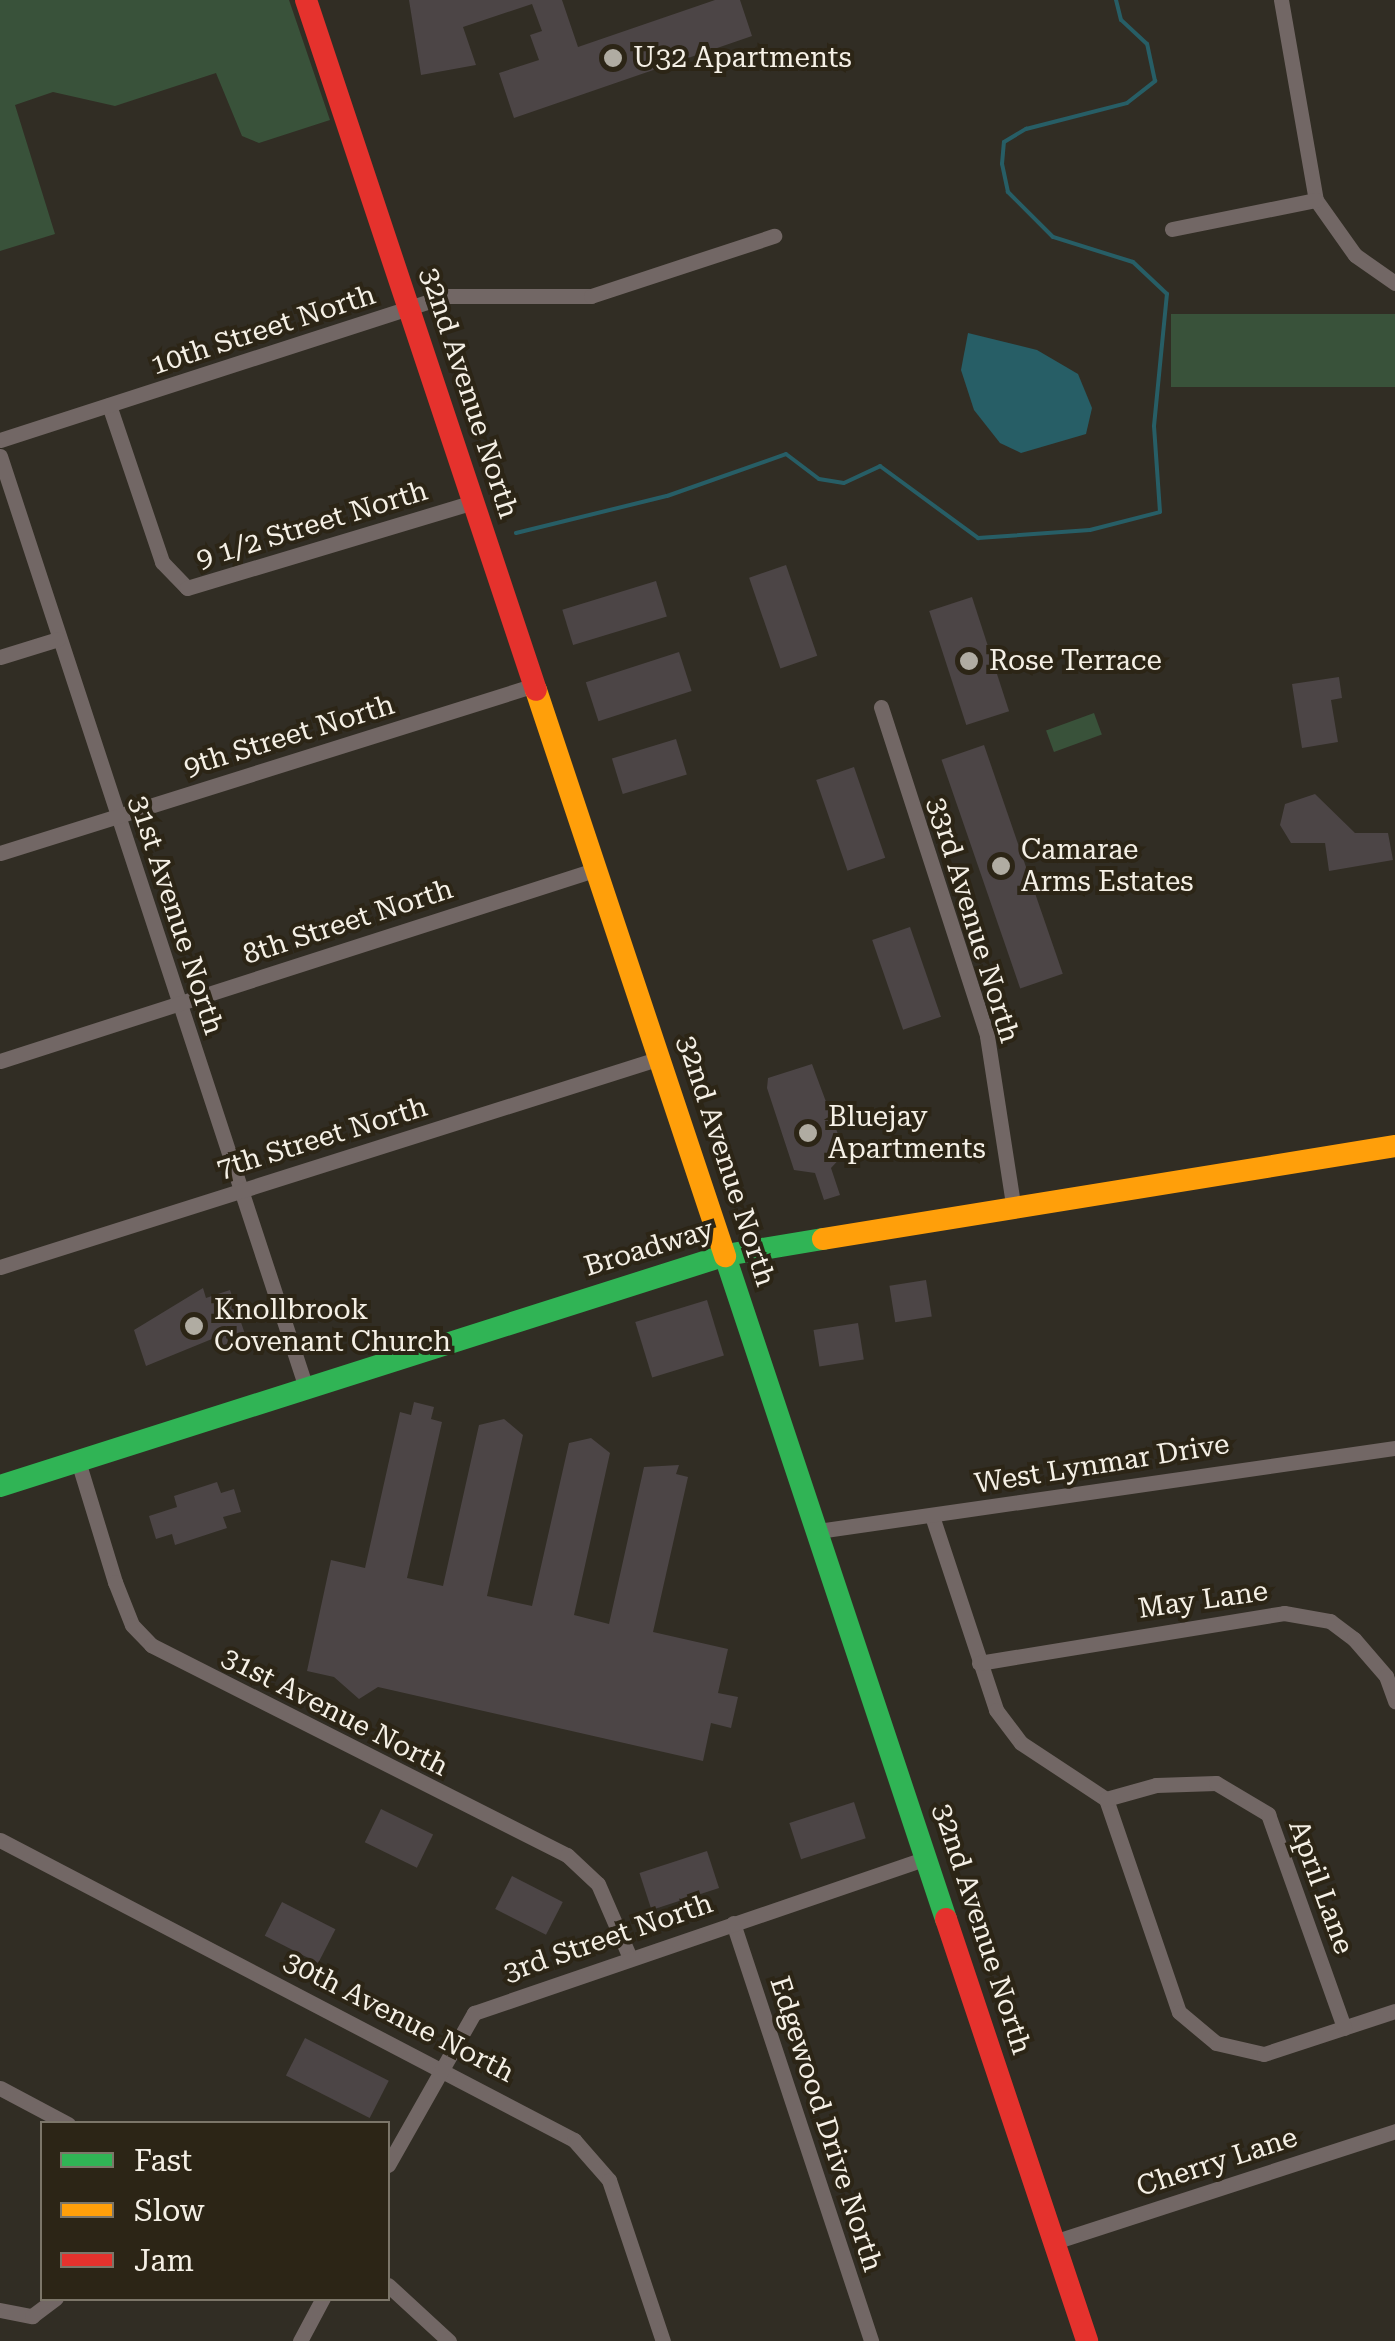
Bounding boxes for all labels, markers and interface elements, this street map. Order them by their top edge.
place label: U32 Apartments [633,41,852,75]
marker: U32 Apartments [602,47,624,69]
street label: 32nd Avenue North [413,263,525,523]
street label: 10th Street North [146,278,380,382]
street label: 9 1/2 Street North [192,474,432,576]
place label: Rose Terrace [989,644,1162,678]
marker: Rose Terrace [958,650,980,672]
street label: 9th Street North [180,688,398,784]
street label: 31st Avenue North [121,791,231,1039]
street label: 33rd Avenue North [920,793,1026,1047]
place label: Camarae Arms Estates [1021,833,1194,899]
marker: Camarae Arms Estates [990,855,1012,877]
street label: 8th Street North [239,872,457,972]
street label: 32nd Avenue North [670,1031,782,1291]
street label: 7th Street North [213,1090,431,1186]
place label: Bluejay Apartments [828,1100,986,1166]
marker: Bluejay Apartments [797,1122,819,1144]
street label: Broadway [580,1212,718,1284]
place label: Knollbrook Covenant Church [214,1293,451,1359]
marker: Knollbrook Covenant Church [183,1315,205,1337]
street label: West Lynmar Drive [972,1427,1232,1501]
street label: May Lane [1136,1574,1270,1626]
street label: 31st Avenue North [216,1640,454,1784]
street label: 32nd Avenue North [926,1799,1038,2059]
street label: April Lane [1281,1815,1361,1959]
street label: 3rd Street North [499,1886,717,1990]
street label: 30th Avenue North [278,1944,520,2090]
street label: Edgewood Drive North [762,1972,890,2276]
street label: Cherry Lane [1132,2120,1302,2204]
legend [40,2121,390,2301]
text: Fast [134,2143,192,2178]
text: Slow [134,2193,205,2228]
text: Jam [134,2243,194,2278]

